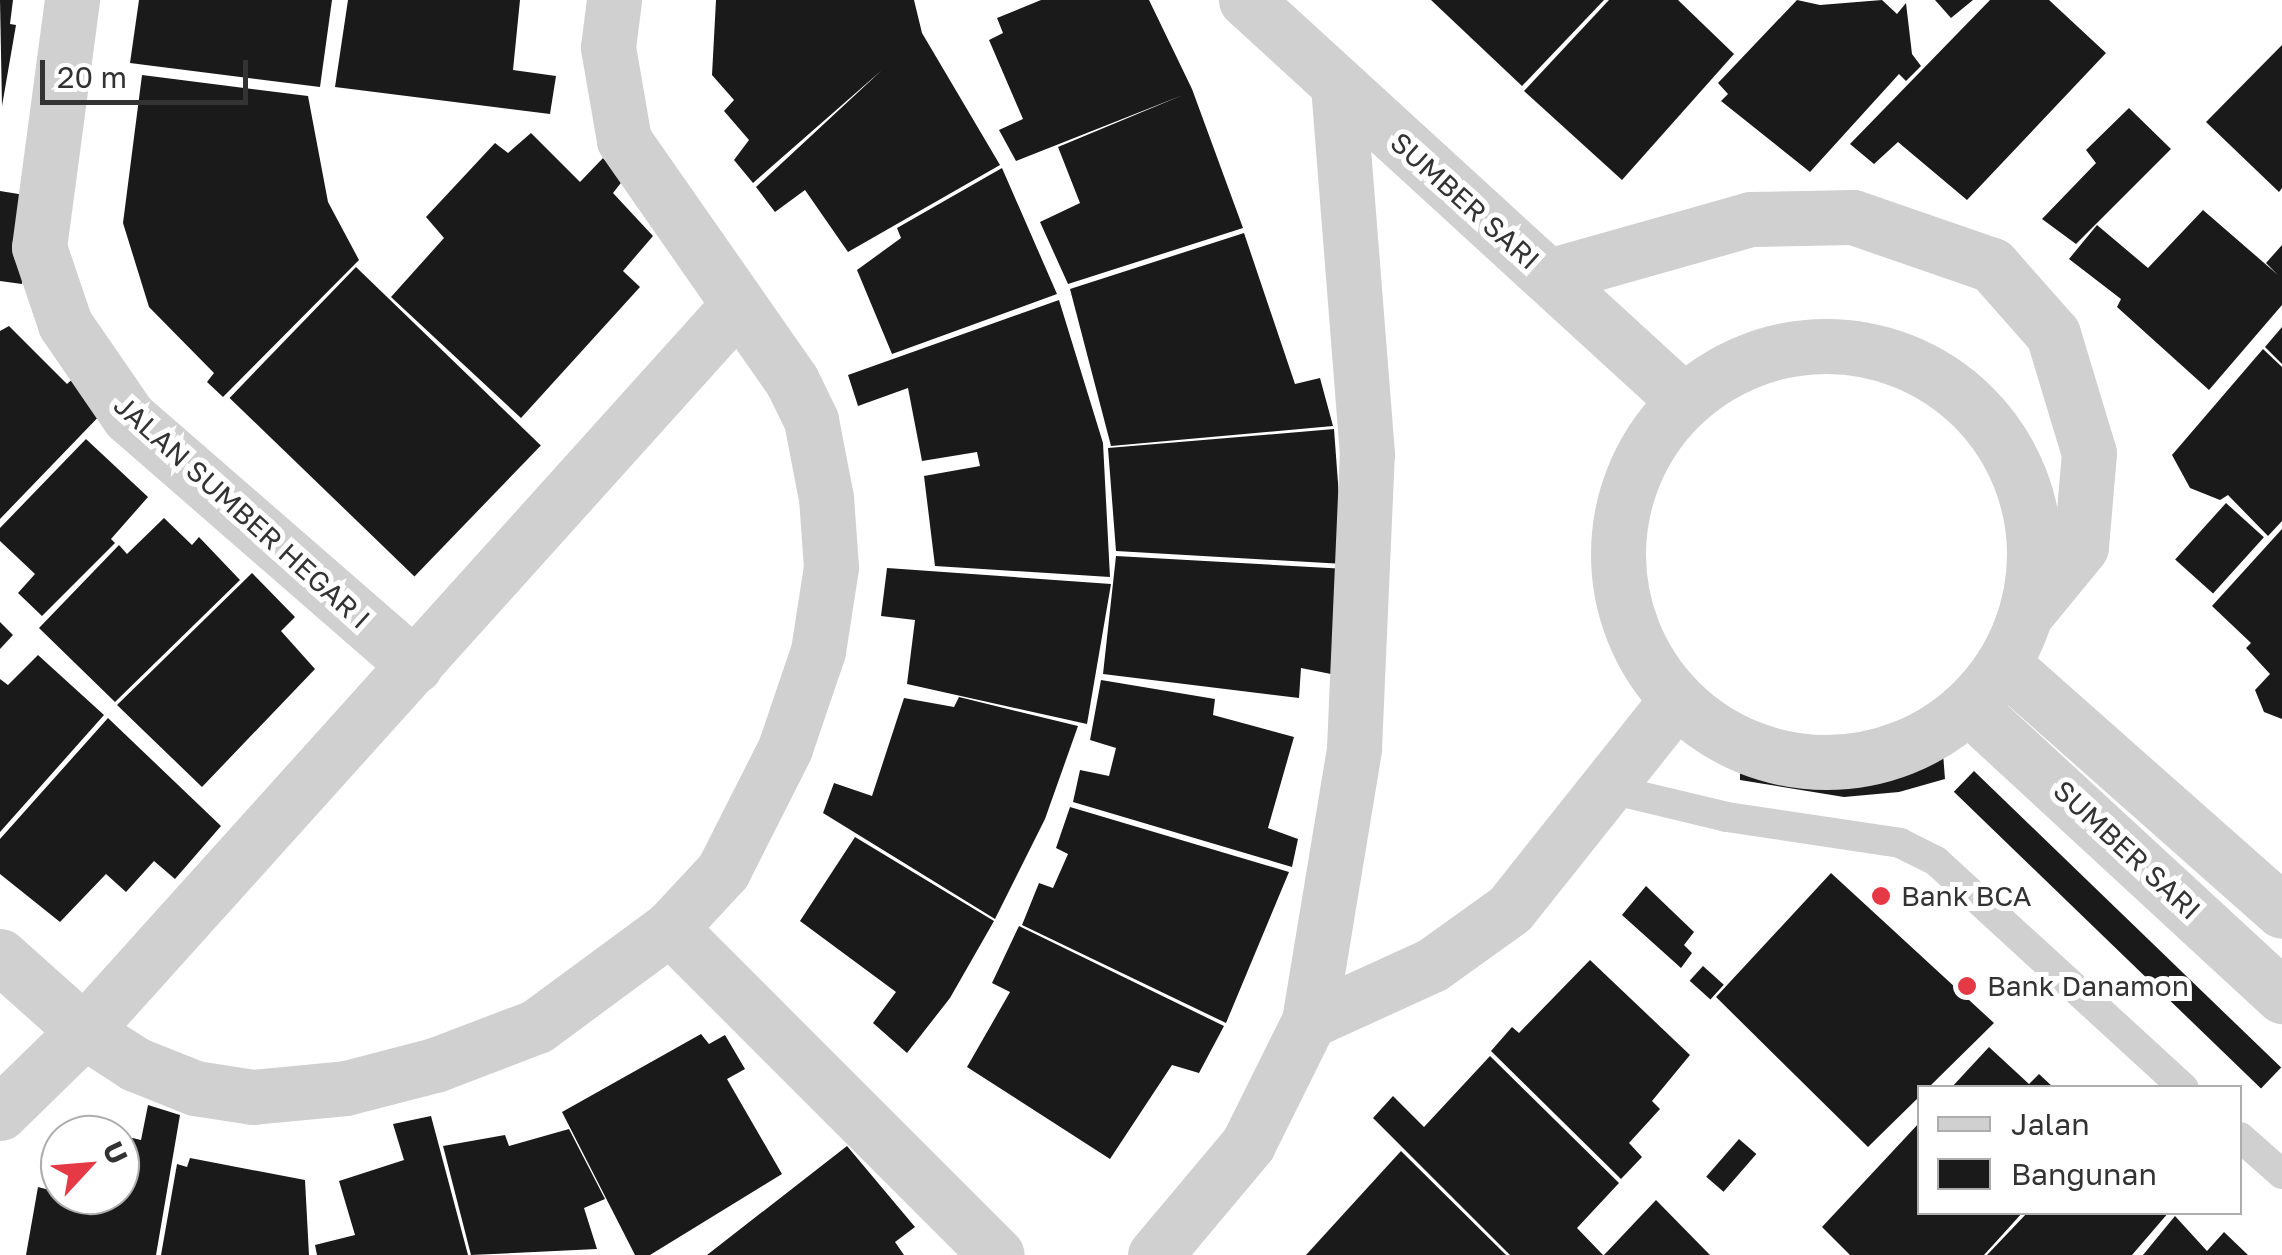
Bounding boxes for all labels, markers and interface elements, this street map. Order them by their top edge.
scale bar [45,40,252,102]
text: 20 m [57,59,127,95]
street label: SUMBER SARI [1384,125,1546,277]
street label: JALAN SUMBER HEGAR I [107,388,377,636]
street label: SUMBER SARI [2047,773,2207,927]
place label: Bank BCA [1901,879,2031,913]
marker: Bank BCA [1870,885,1892,907]
place label: Bank Danamon [1987,969,2189,1003]
marker: Bank Danamon [1956,975,1978,997]
legend [1917,1085,2242,1215]
text: Jalan [2011,1106,2090,1142]
north arrow [40,1115,140,1215]
text: U [96,1136,135,1169]
text: Bangunan [2011,1156,2157,1192]

